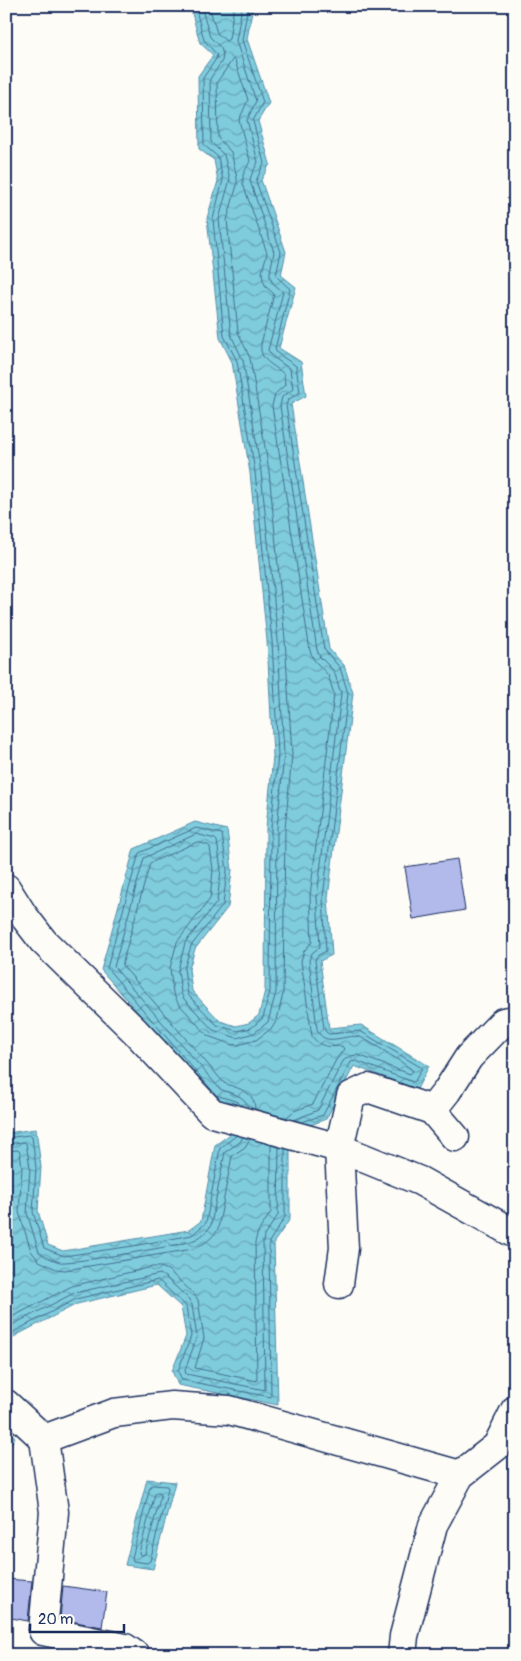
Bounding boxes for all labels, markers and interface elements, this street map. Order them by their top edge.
scale bar [30,1601,124,1633]
text: 20 m [38,1610,73,1629]

